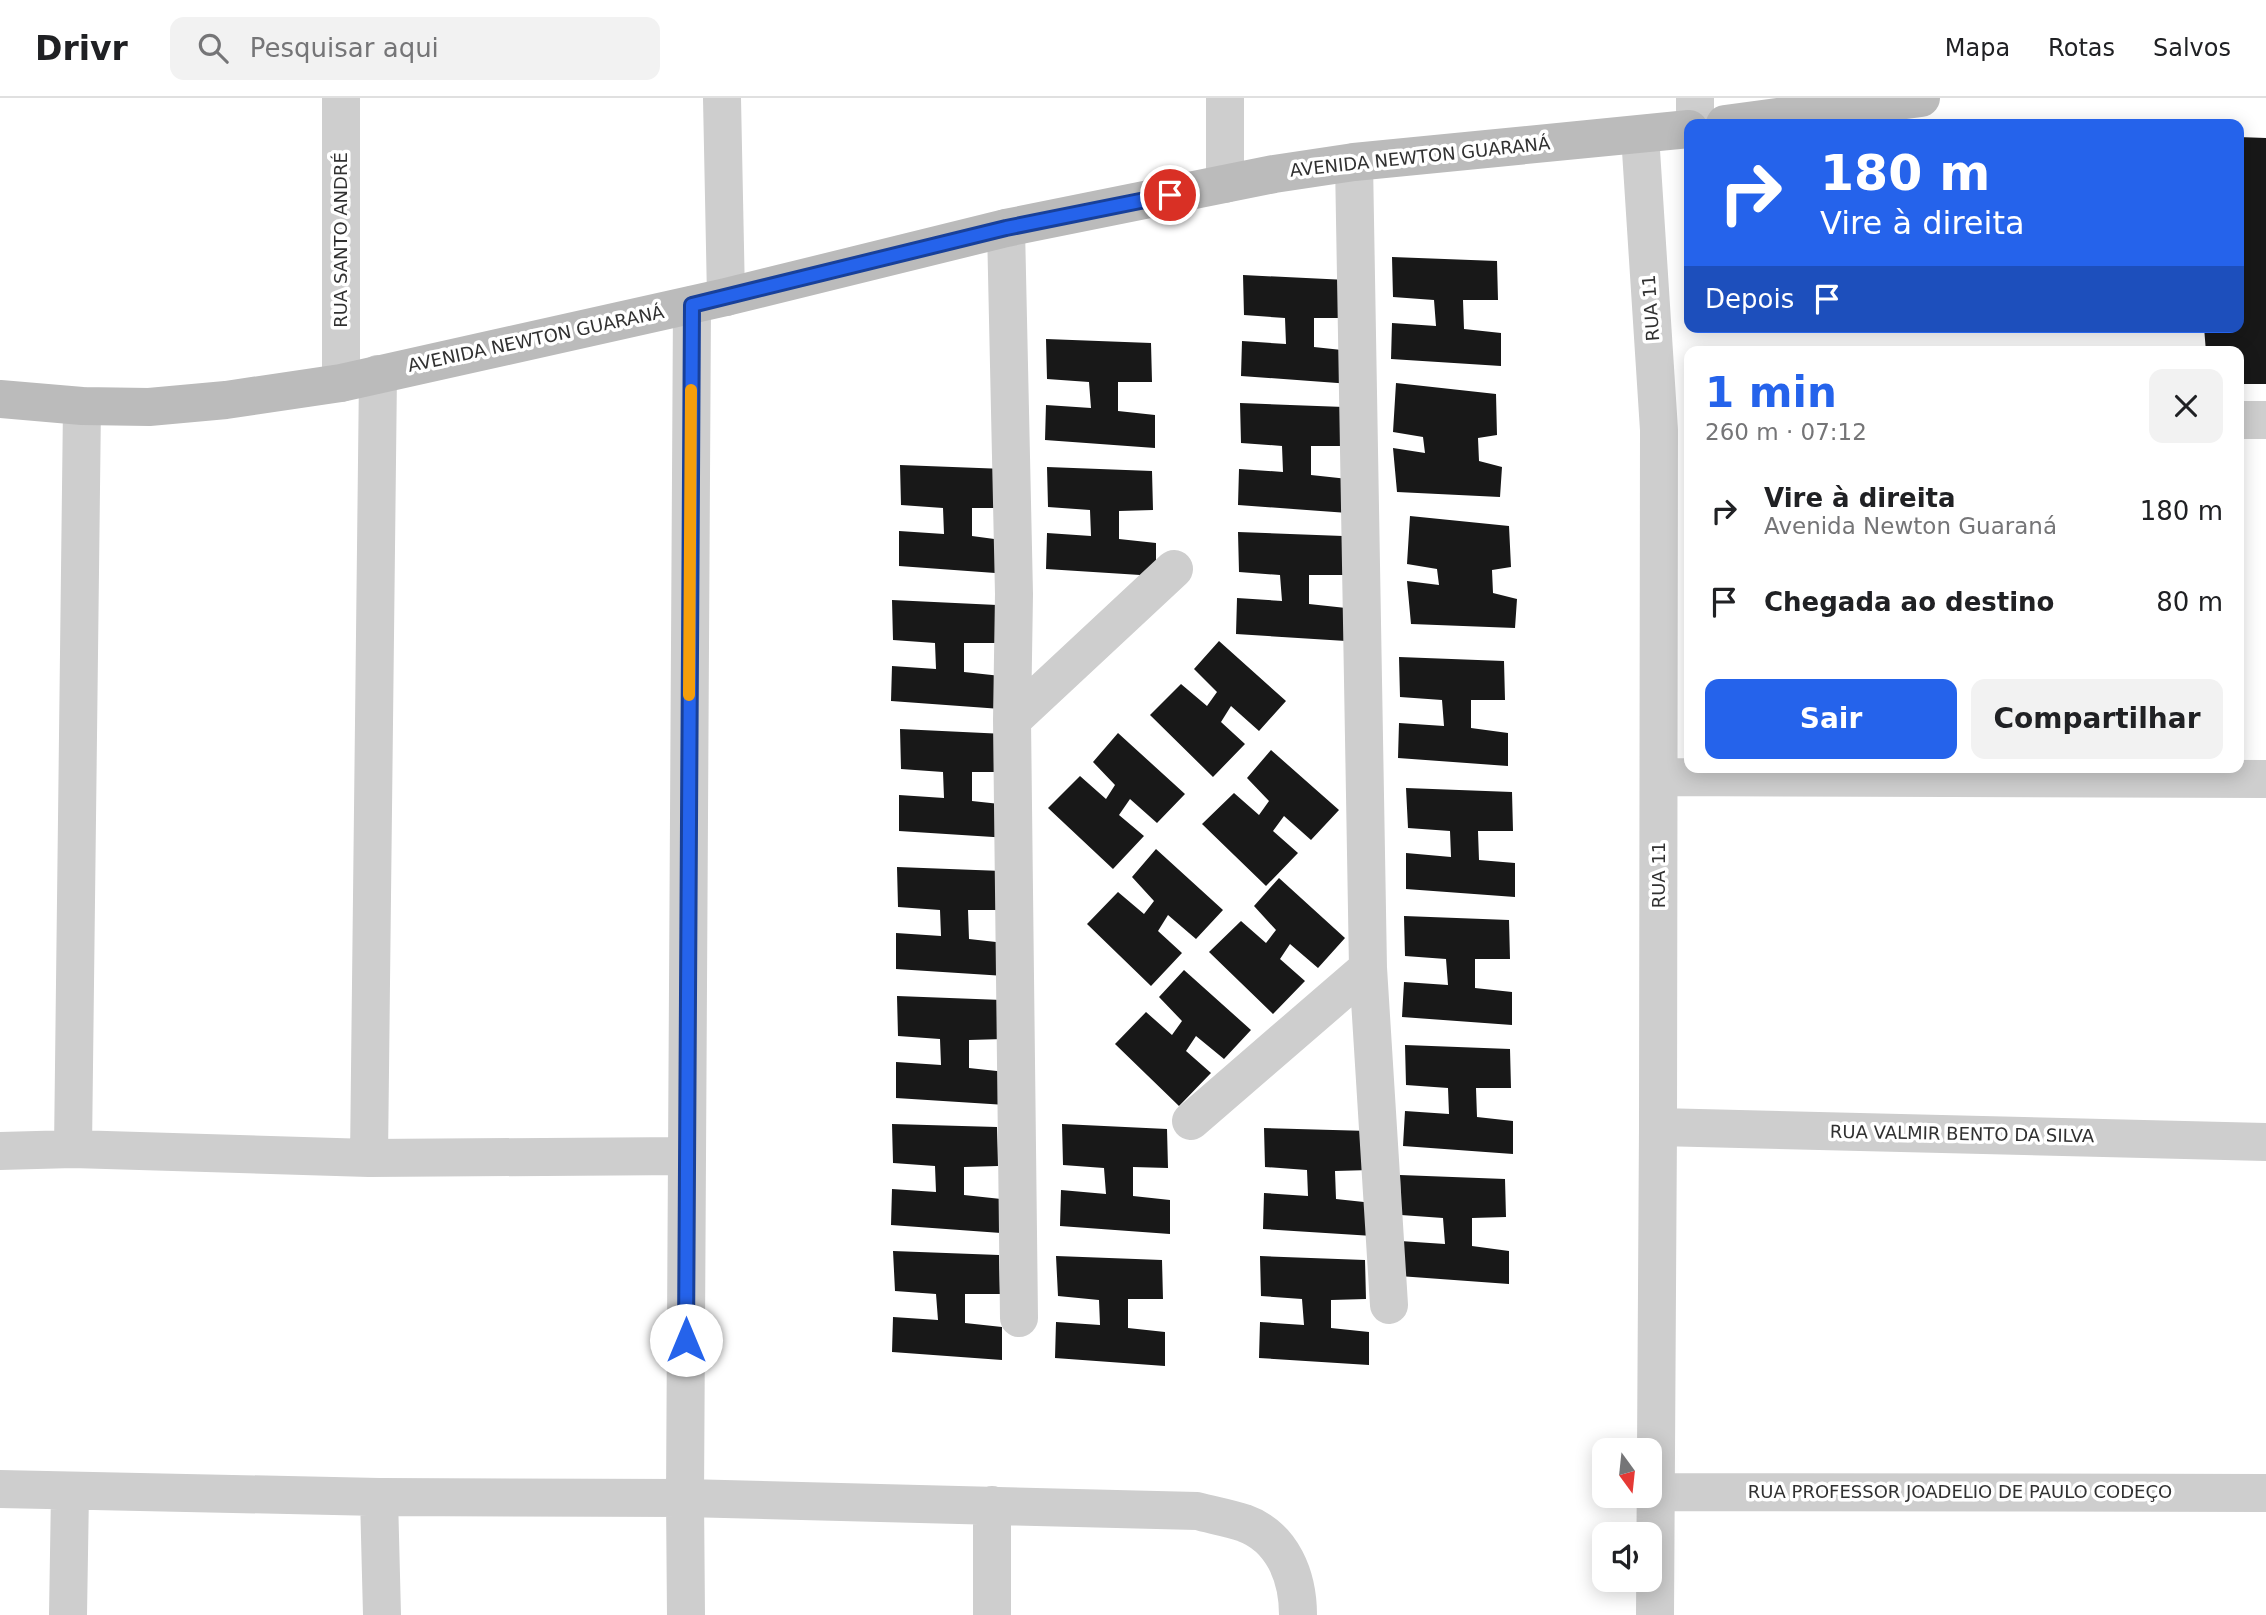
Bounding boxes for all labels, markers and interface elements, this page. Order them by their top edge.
search box [170,17,660,80]
text: Drivr [35,29,128,68]
icon: search [194,29,232,67]
text: Pesquisar aqui [250,33,439,63]
text: Mapa [1945,34,2010,62]
text: Rotas [2048,34,2115,62]
text: Salvos [2153,34,2231,62]
street label: AVENIDA NEWTON GUARANÁ [1289,132,1552,181]
text: 180 m [1820,145,1990,202]
icon: right [1705,147,1796,238]
street label: RUA SANTO ANDRÉ [330,152,351,328]
pin [1140,165,1200,225]
icon: arrive [1151,176,1189,214]
text: Vire à direita [1820,204,2025,242]
street label: RUA 11 [1638,274,1663,342]
icon: arrive [1808,280,1846,318]
text: Depois [1705,284,1794,314]
street label: AVENIDA NEWTON GUARANÁ [406,301,667,376]
text: 1 min [1705,368,1837,417]
button: close [2149,369,2223,443]
text: 260 m · 07:12 [1705,419,1867,445]
text: Vire à direita [1764,483,1956,513]
icon: right [1705,492,1743,530]
text: 180 m [2140,496,2223,526]
text: Avenida Newton Guaraná [1764,513,2057,539]
icon: arrive [1705,583,1743,621]
text: Chegada ao destino [1764,587,2054,617]
text: 80 m [2156,587,2223,617]
button: Sair [1705,679,1957,759]
button: Compartilhar [1971,679,2223,759]
street label: RUA 11 [1648,842,1669,908]
street label: RUA VALMIR BENTO DA SILVA [1830,1121,2095,1146]
position arrow [649,1303,723,1377]
north arrow [1592,1438,1662,1508]
map controls [1592,1438,1662,1592]
street label: RUA PROFESSOR JOADELIO DE PAULO CODEÇO [1748,1481,2172,1502]
button: sound [1592,1522,1662,1592]

